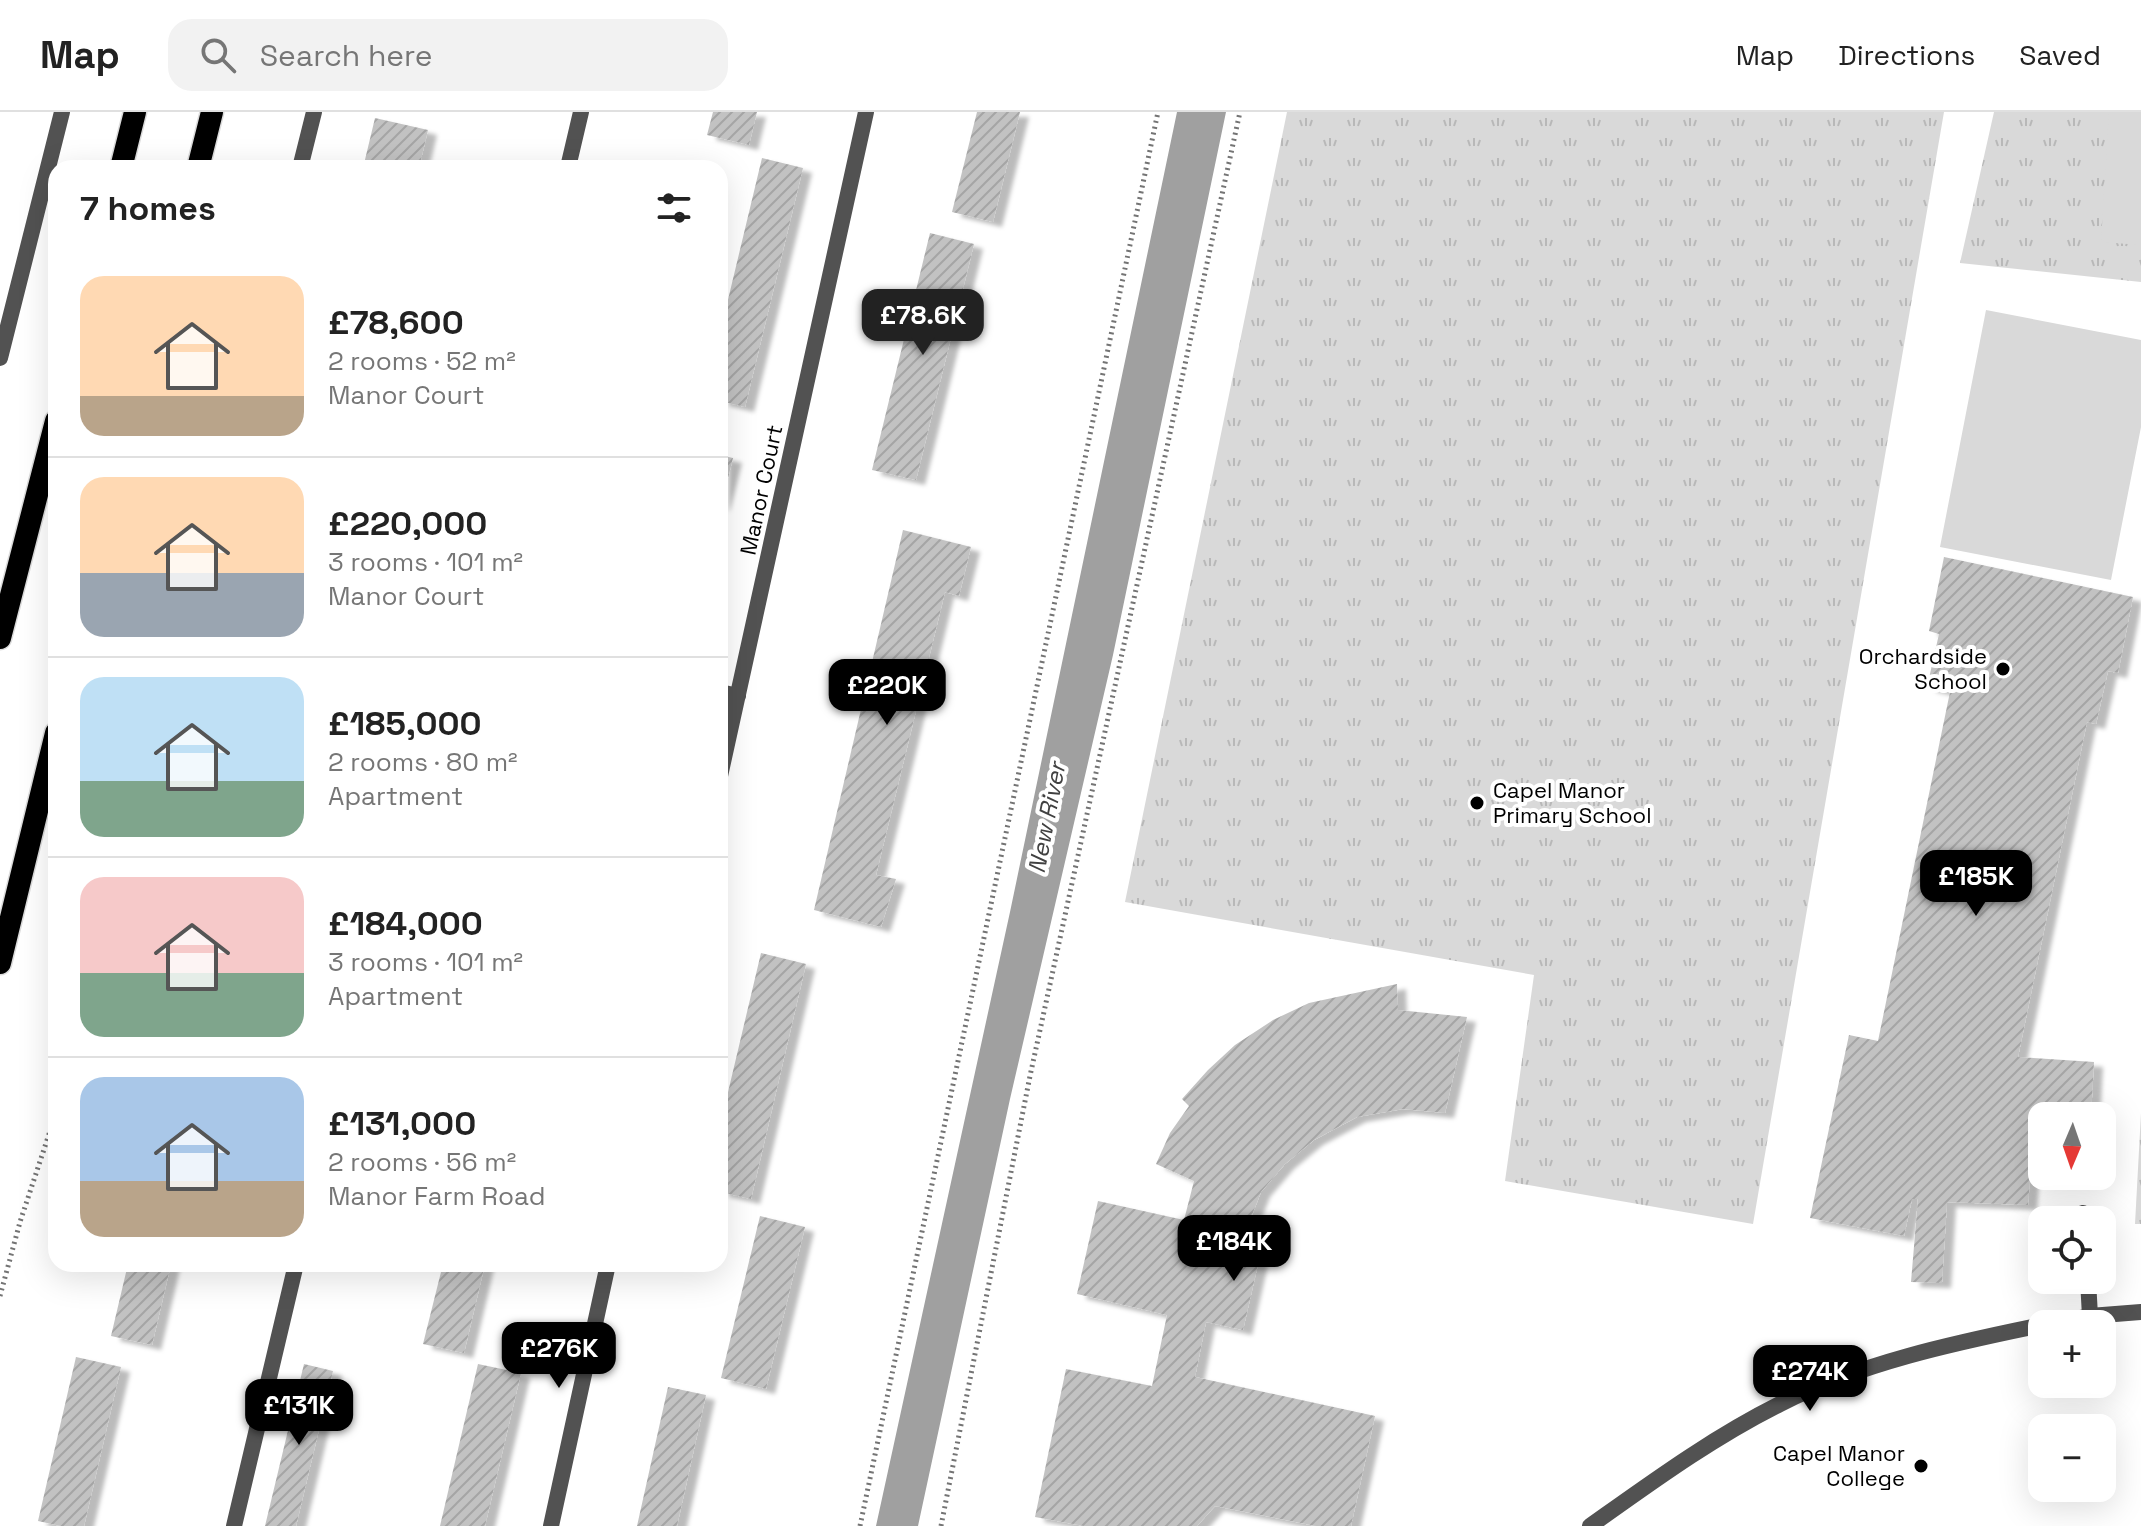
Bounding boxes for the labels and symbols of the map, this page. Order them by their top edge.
pin: £78.6K [858,289,988,357]
street label: Manor Court [734,422,788,558]
place label: Orchardside School [1859,642,1987,695]
pin: £220K [831,659,943,727]
marker: Orchardside School [1994,660,2012,678]
water label: New River [1021,757,1073,876]
place label: Capel Manor Primary School [1493,776,1652,829]
marker: Capel Manor Primary School [1468,794,1486,812]
pin: £185K [1920,850,2032,918]
north arrow [2028,1102,2116,1190]
pin: £184K [1178,1215,1290,1283]
pin: £276K [503,1322,615,1390]
pin: £274K [1754,1345,1866,1413]
pin: £131K [243,1379,355,1447]
place label: Capel Manor College [1773,1439,1905,1492]
marker: Capel Manor College [1912,1457,1930,1475]

